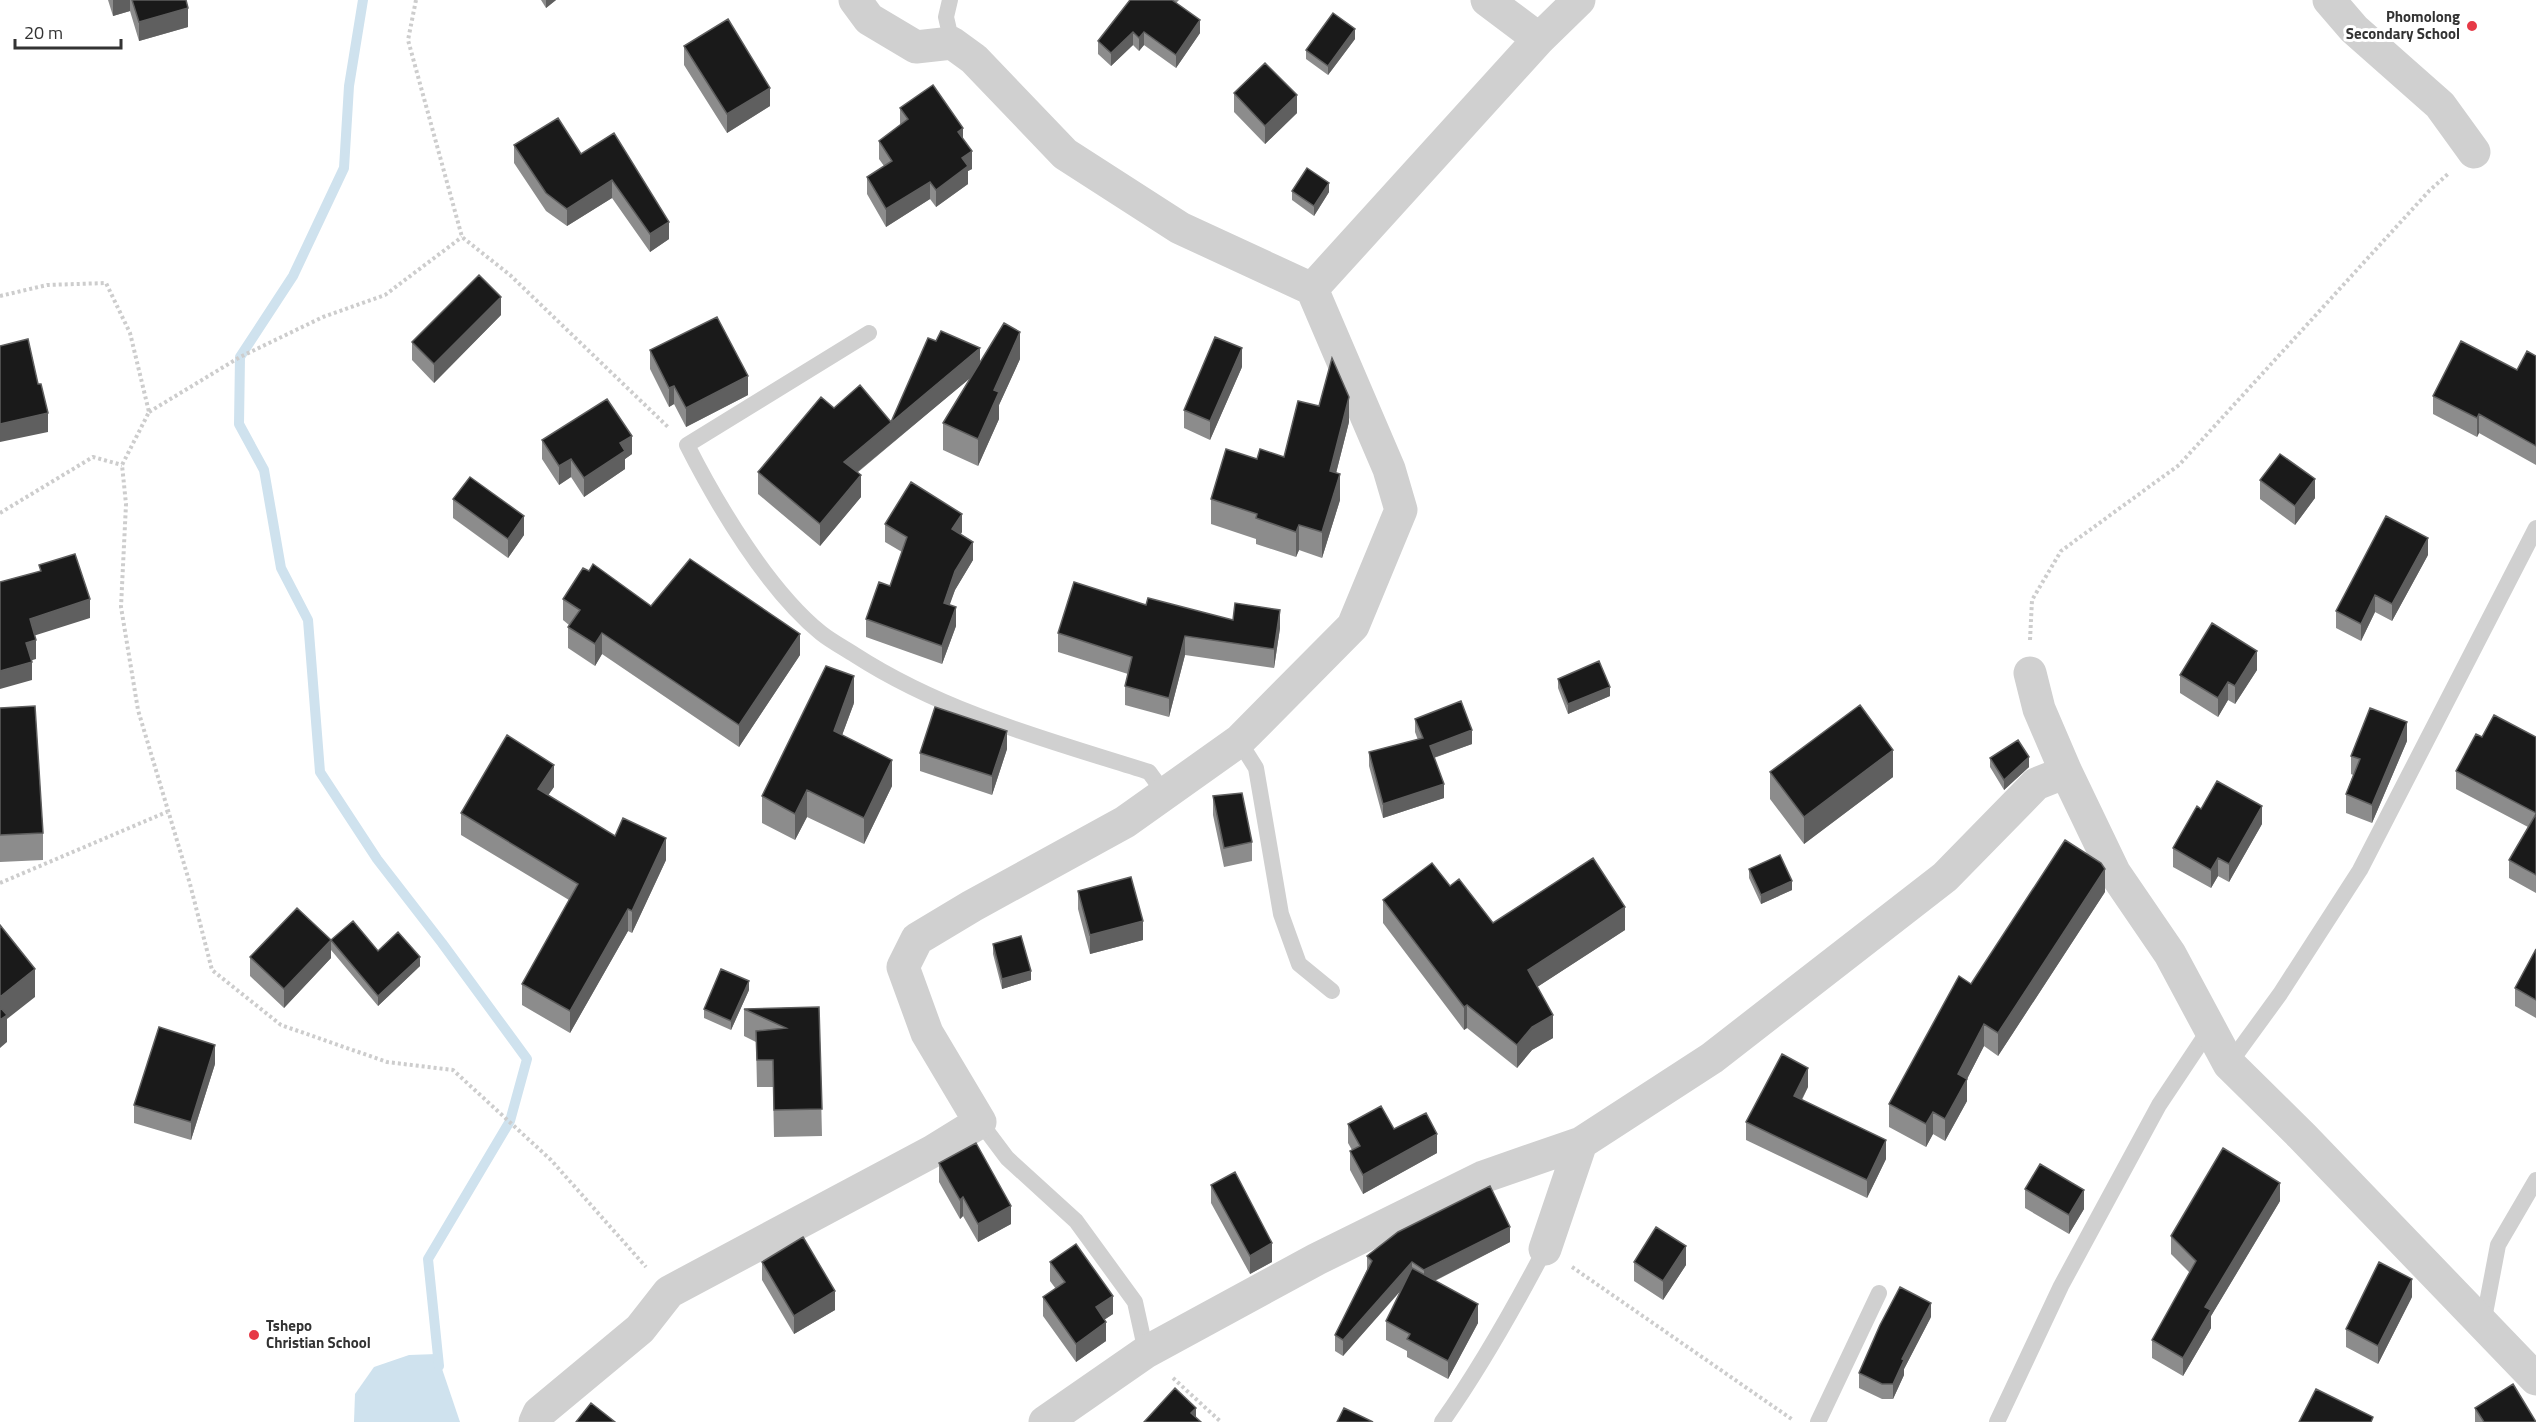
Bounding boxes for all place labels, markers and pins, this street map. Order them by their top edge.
place label: Phomolong Secondary School [2346,5,2460,45]
marker: Phomolong Secondary School [2465,19,2479,33]
place label: Tshepo Christian School [266,1314,371,1354]
marker: Tshepo Christian School [247,1328,261,1342]

